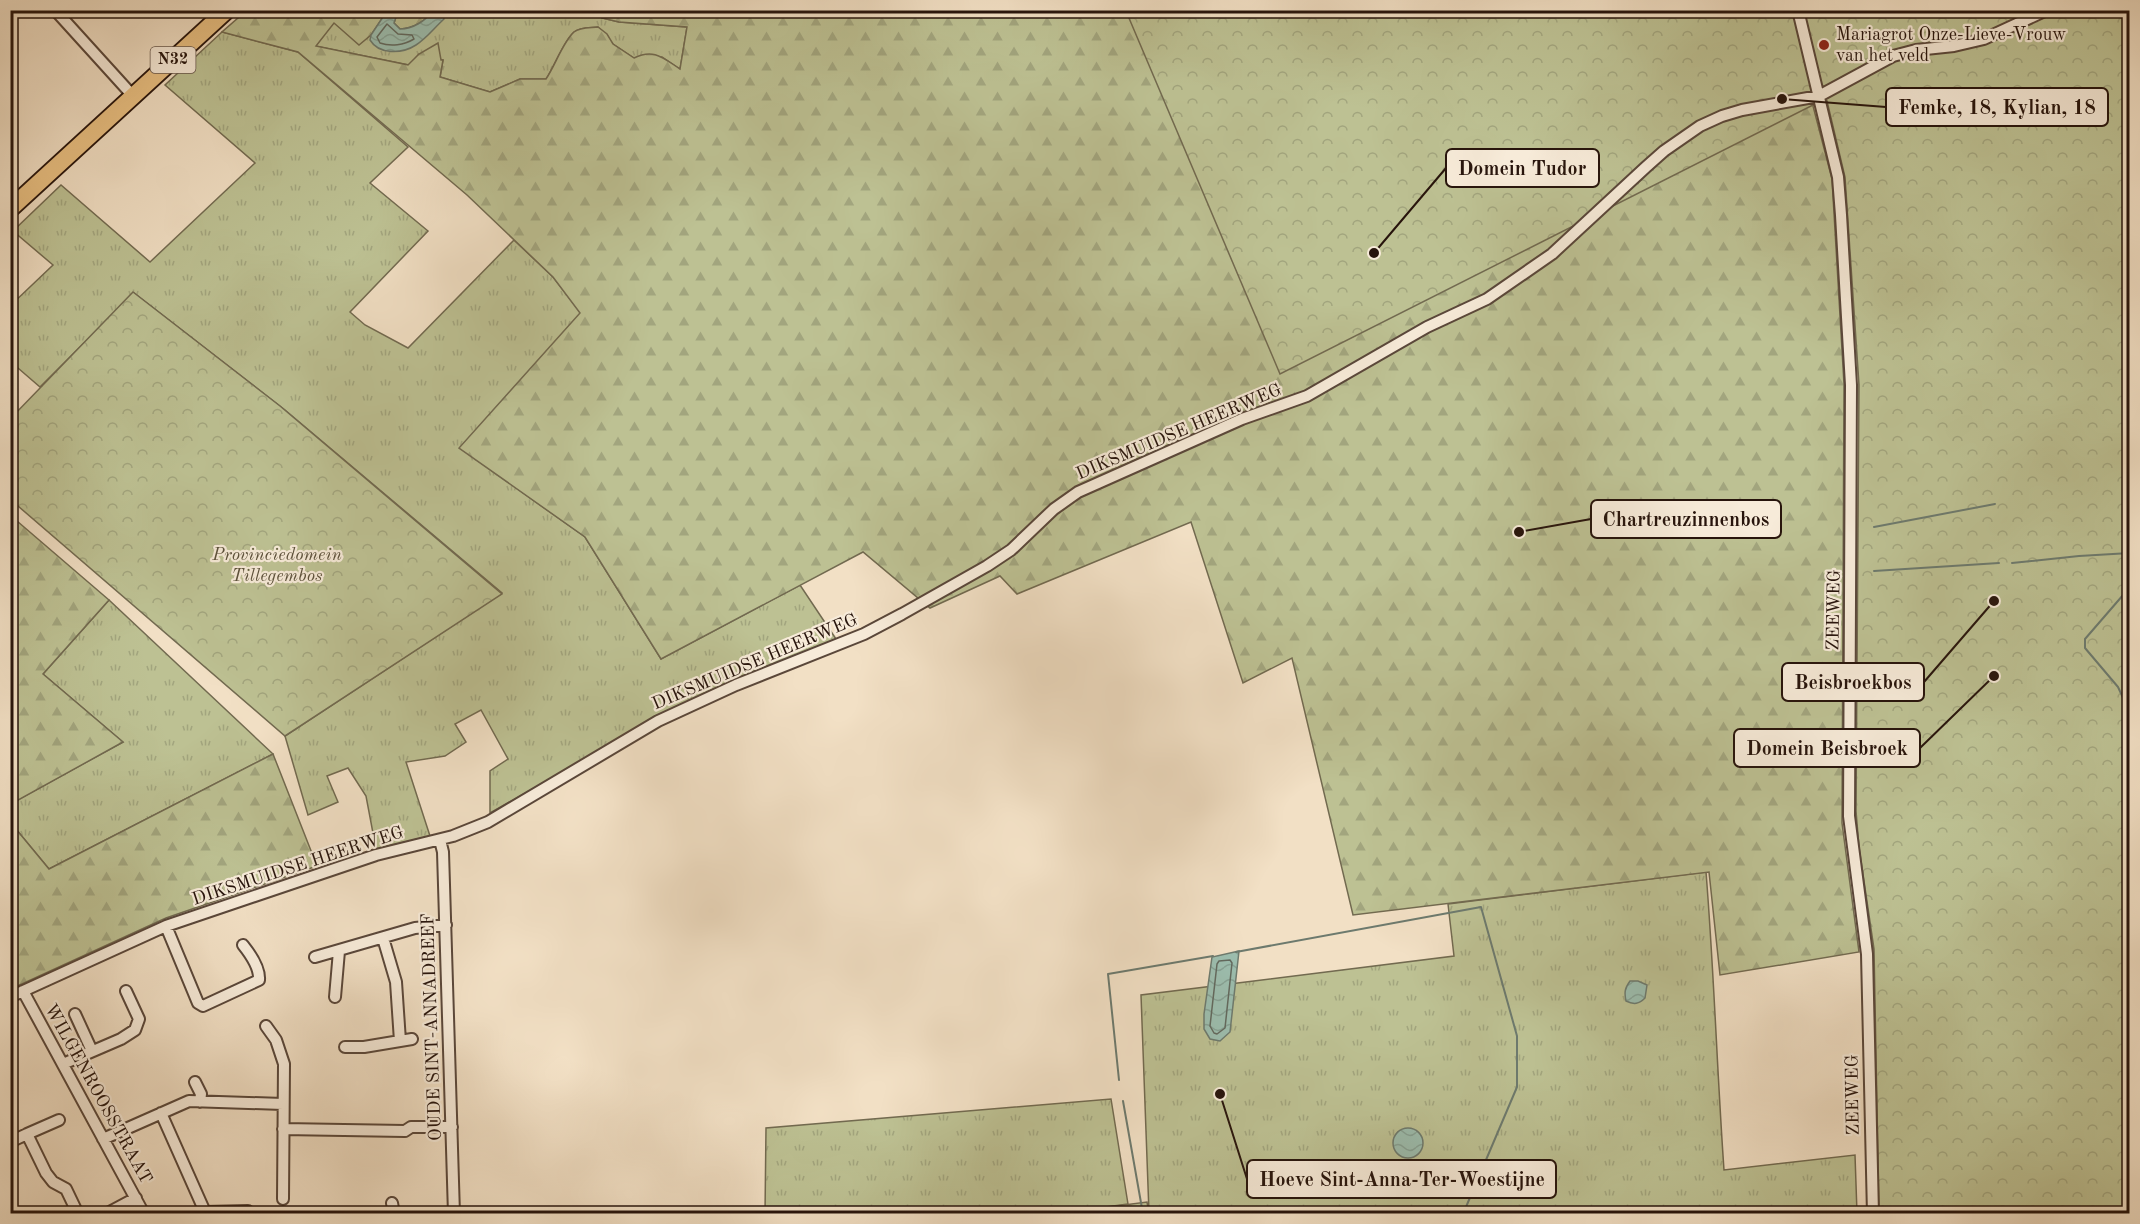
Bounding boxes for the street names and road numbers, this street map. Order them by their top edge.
road number: N32 [150,47,195,73]
street label: DIKSMUIDSE HEERWEG [1074,380,1284,484]
street label: ZEEWEG [1824,569,1844,651]
street label: DIKSMUIDSE HEERWEG [650,610,860,714]
street label: DIKSMUIDSE HEERWEG [190,823,406,909]
street label: OUDE SINT-ANNADREEF [419,913,445,1141]
street label: WILGENROOSSTRAAT [41,1001,155,1187]
street label: ZEEWEG [1843,1054,1863,1136]

